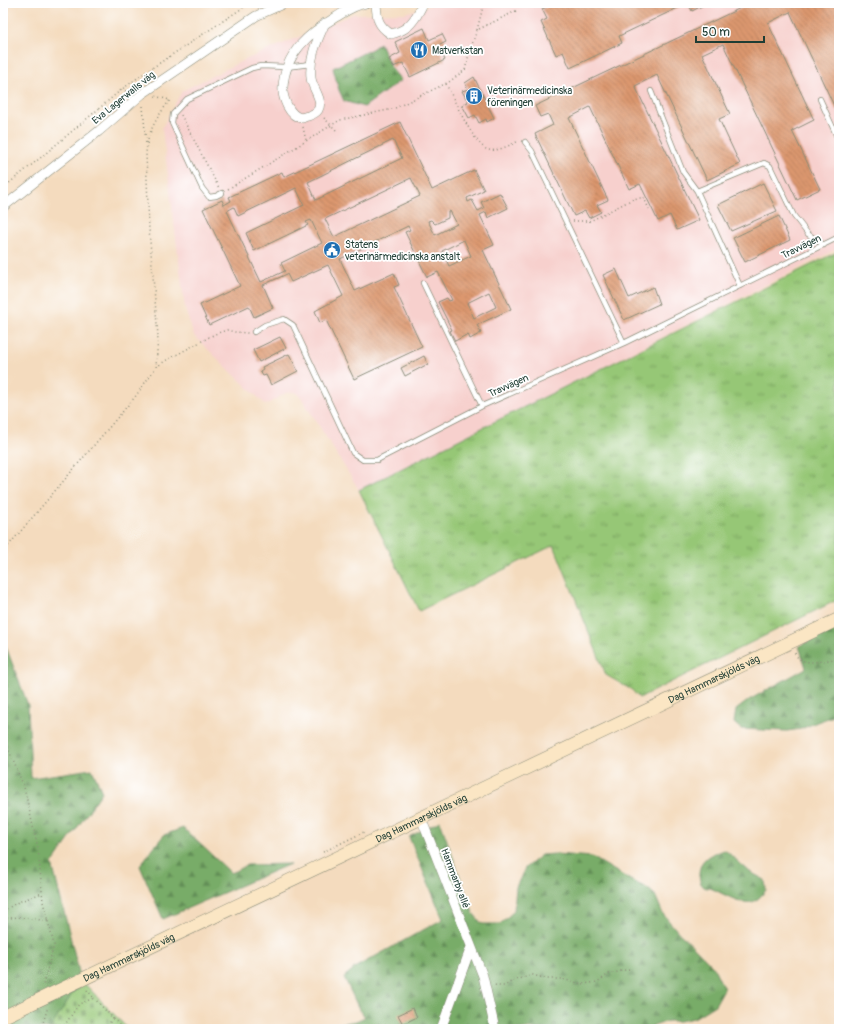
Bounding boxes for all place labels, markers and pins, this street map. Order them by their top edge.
restaurant icon: Matverkstan [409,40,429,60]
place label: Matverkstan [432,45,484,57]
place label: Veterinärmedicinska föreningen [487,85,572,109]
building icon: Veterinärmedicinska föreningen [464,86,484,106]
place label: Statens veterinärmedicinska anstalt [344,239,461,263]
public building icon: Statens veterinärmedicinska anstalt [322,240,342,260]

